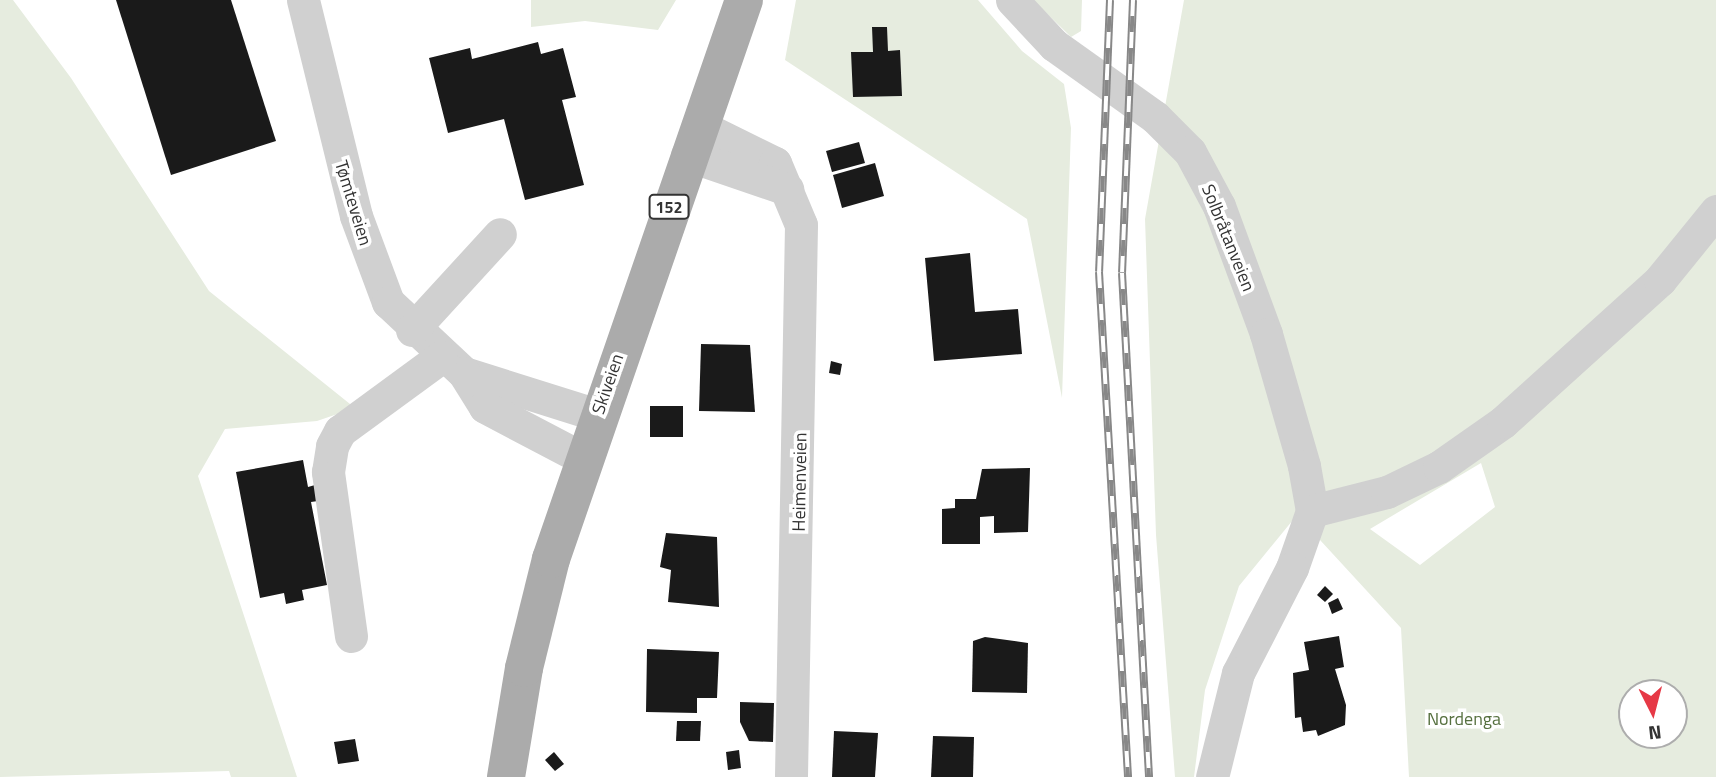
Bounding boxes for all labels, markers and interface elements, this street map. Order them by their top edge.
street label: Tømteveien [330,158,376,248]
street label: Solbråtanveien [1197,181,1259,295]
road number: 152 [648,195,690,220]
street label: Skiveien [588,351,628,417]
street label: Heimenveien [788,432,812,532]
north arrow [1618,679,1688,749]
park label: Nordenga [1427,708,1501,730]
text: N [1647,718,1663,749]

